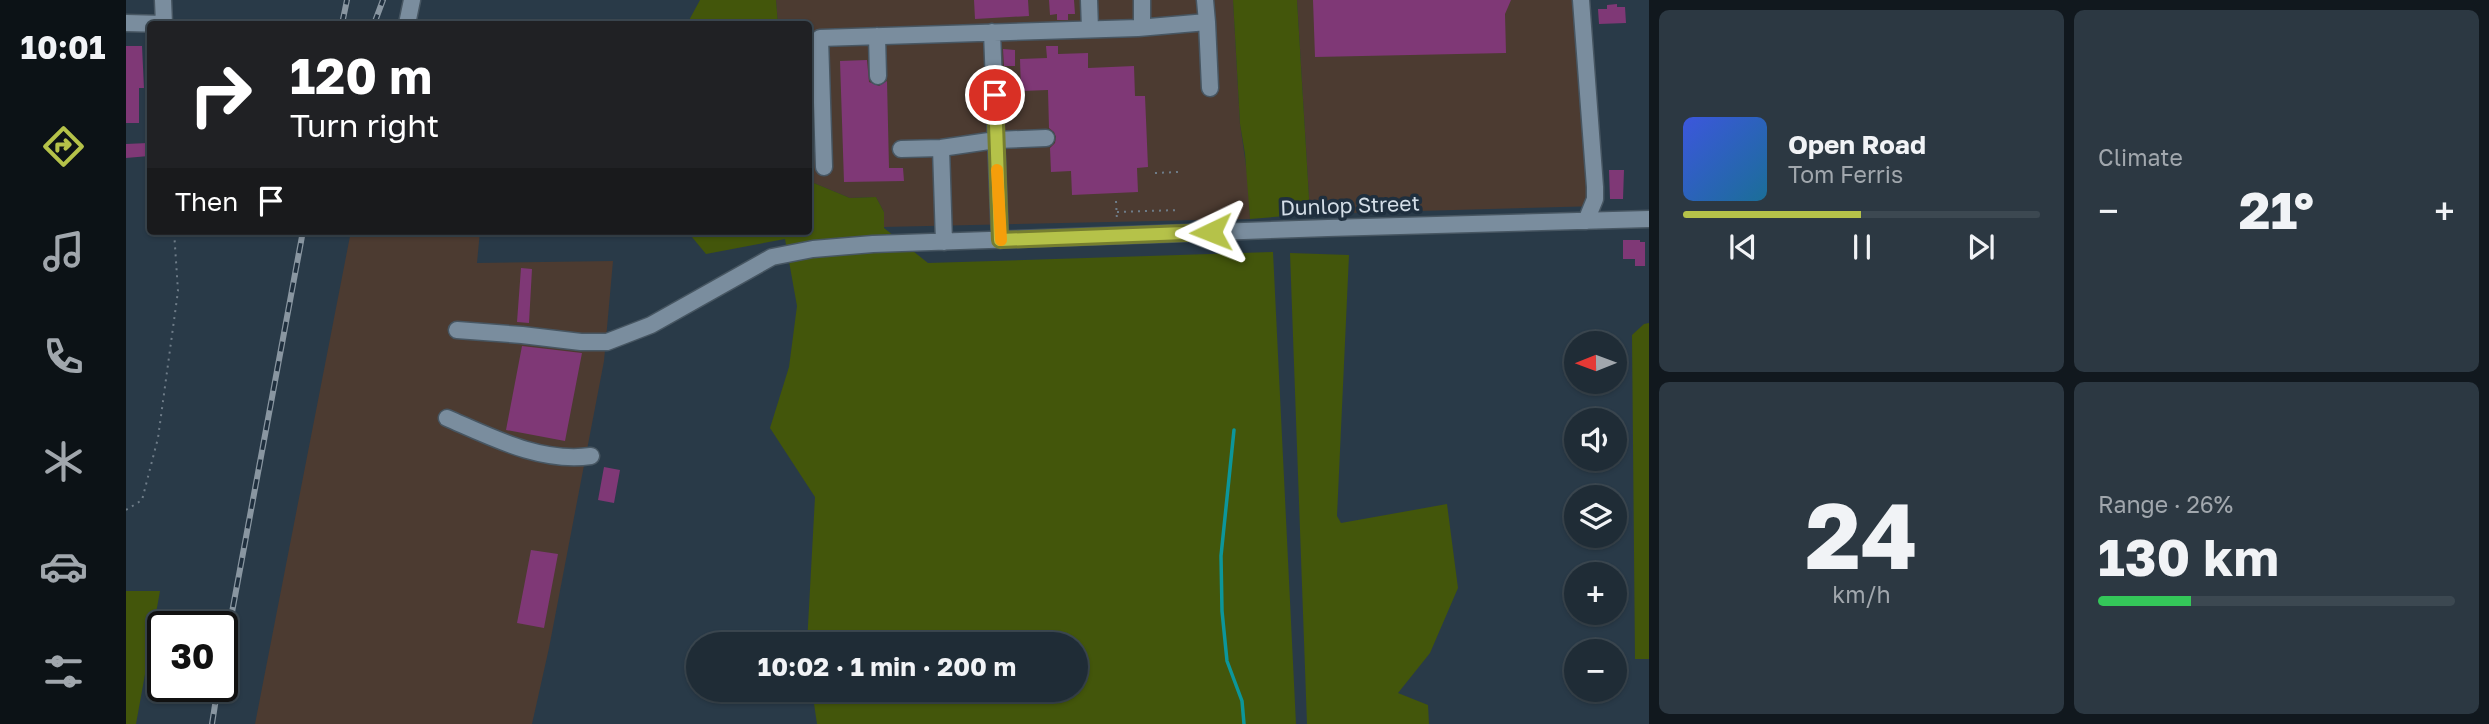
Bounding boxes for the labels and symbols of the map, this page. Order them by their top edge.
pin [965,65,1025,125]
street label: Dunlop Street [1280,190,1420,220]
position arrow [1174,195,1248,269]
north arrow [1564,331,1628,394]
speed limit sign: 30 [147,611,238,702]

